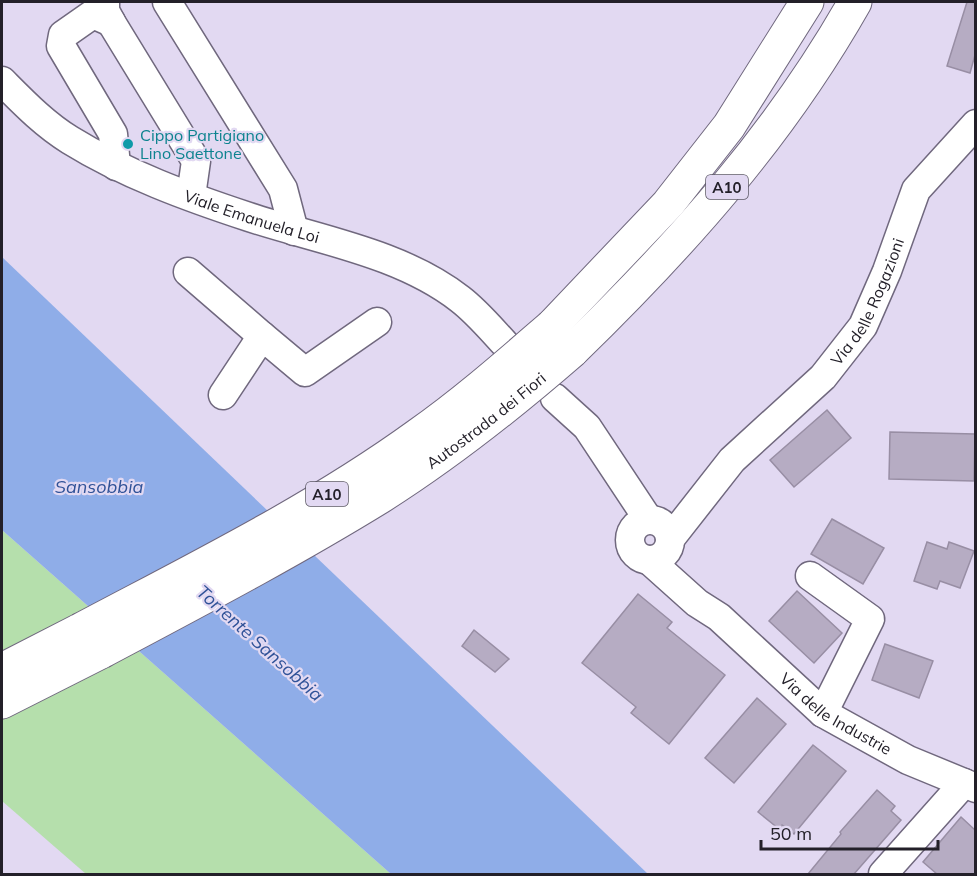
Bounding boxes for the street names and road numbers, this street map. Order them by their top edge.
road number: A10 [706,175,748,199]
street label: Viale Emanuela Loi [181,185,322,247]
street label: Via delle Rogazioni [826,235,908,369]
street label: Autostrada dei Fiori [422,368,550,473]
road number: A10 [306,482,348,506]
street label: Via delle Industrie [776,668,895,759]

